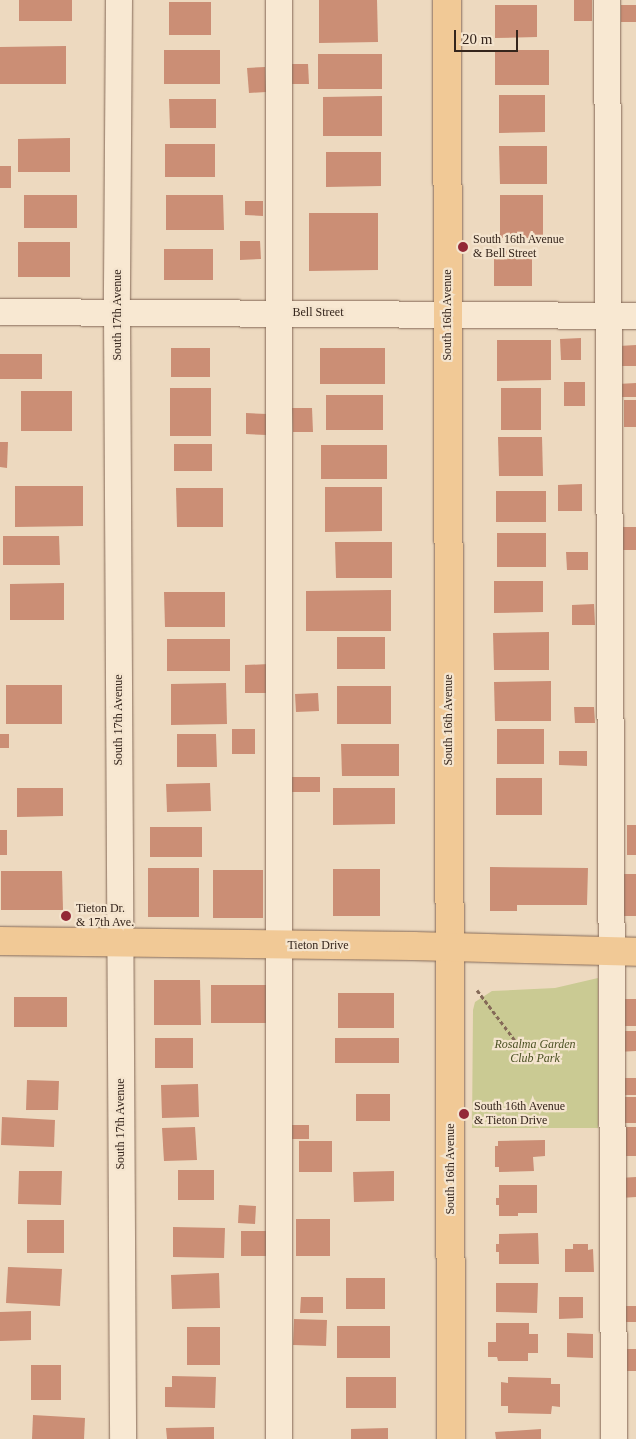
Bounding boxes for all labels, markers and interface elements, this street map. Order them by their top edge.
scale bar [456,20,520,52]
text: 20 m [462,31,492,47]
place label: South 16th Avenue & Bell Street [473,233,565,261]
marker: South 16th Avenue & Bell Street [457,241,469,253]
street label: South 17th Avenue [111,269,125,361]
street label: South 16th Avenue [441,269,455,361]
street label: Bell Street [293,306,343,320]
street label: South 17th Avenue [112,674,126,766]
street label: South 16th Avenue [442,674,456,766]
place label: Tieton Dr. & 17th Ave. [76,902,135,930]
marker: Tieton Dr. & 17th Ave. [60,910,72,922]
street label: Tieton Drive [287,939,349,953]
park label: Rosalma Garden Club Park [494,1038,576,1066]
street label: South 17th Avenue [114,1078,128,1170]
place label: South 16th Avenue & Tieton Drive [474,1100,566,1128]
marker: South 16th Avenue & Tieton Drive [458,1108,470,1120]
street label: South 16th Avenue [444,1123,458,1215]

